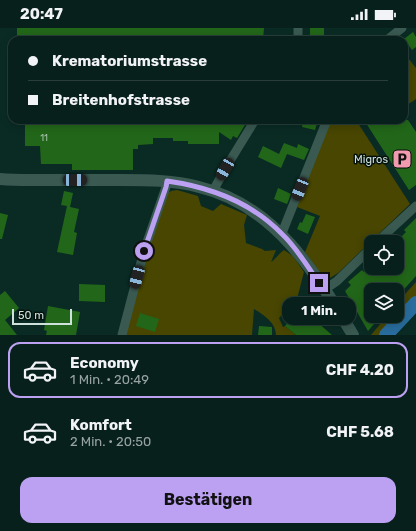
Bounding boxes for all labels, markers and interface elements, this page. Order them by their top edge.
text: 20:47 [20,5,63,23]
text: Krematoriumstrasse [52,52,207,70]
text: Breitenhofstrasse [52,91,190,109]
house number: 11 [40,133,48,143]
parking icon: Migros [391,148,413,170]
place label: Migros [354,153,388,166]
car [214,156,236,182]
car [63,174,87,186]
car [290,176,310,202]
map controls [364,235,404,323]
button: locate [364,235,404,275]
route start [135,242,153,260]
car [128,264,146,290]
route end [310,274,328,292]
button: layers [364,283,404,323]
callout: 1 Min. [282,297,356,325]
text: 1 Min. [301,303,337,318]
scale bar [12,307,72,326]
text: 50 m [18,309,44,322]
icon: car [22,352,58,388]
text: Economy [70,354,139,372]
text: CHF 4.20 [326,361,394,379]
text: 1 Min. · 20:49 [70,372,149,387]
icon: car [22,414,58,450]
text: Komfort [70,416,132,434]
text: CHF 5.68 [326,423,394,441]
text: 2 Min. · 20:50 [70,434,151,449]
button: Bestätigen [20,477,396,523]

